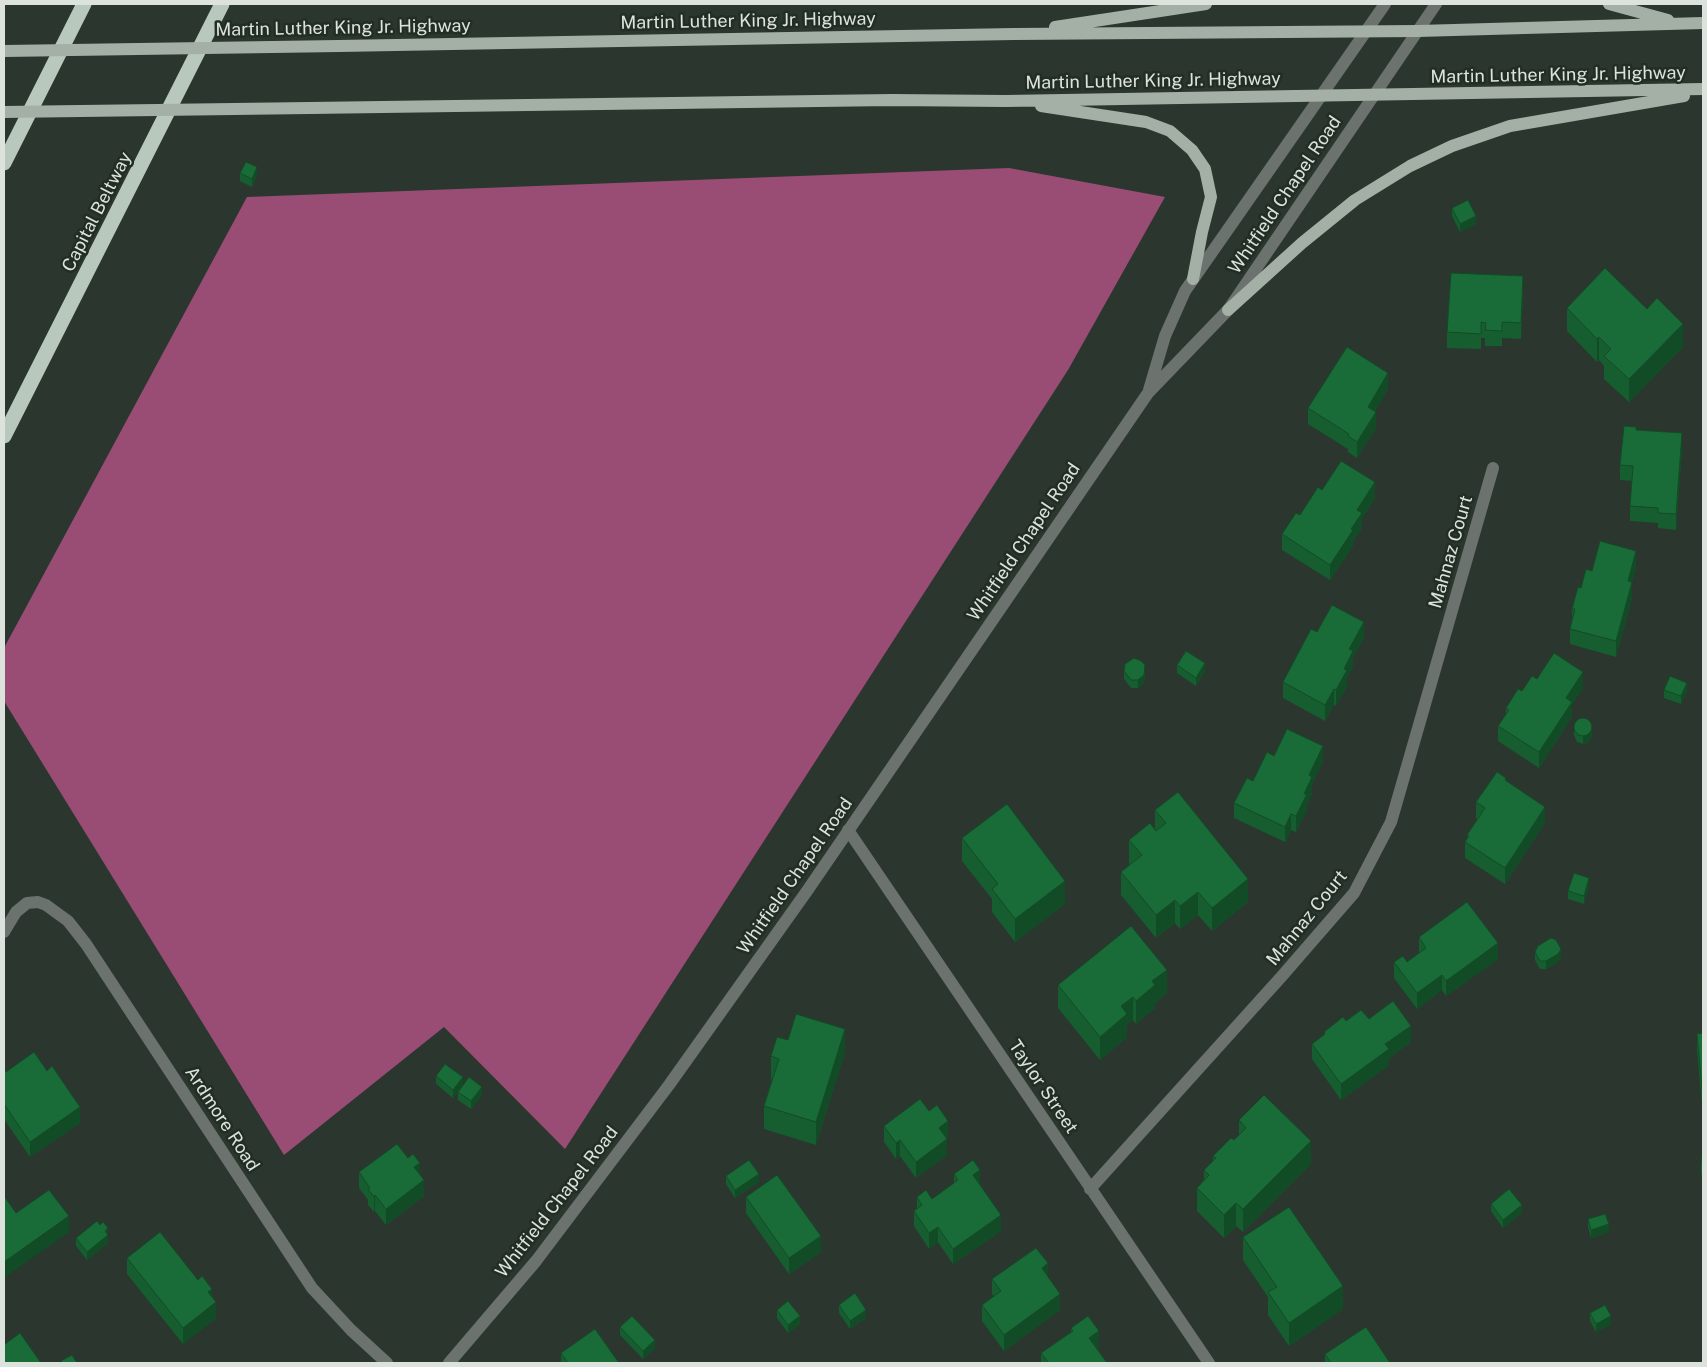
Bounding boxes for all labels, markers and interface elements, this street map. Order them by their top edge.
street label: Martin Luther King Jr. Highway [620,8,876,34]
street label: Martin Luther King Jr. Highway [215,15,471,41]
street label: Martin Luther King Jr. Highway [1430,62,1686,88]
street label: Martin Luther King Jr. Highway [1025,68,1281,94]
street label: Whitfield Chapel Road [1224,112,1346,278]
street label: Capital Beltway [58,149,136,275]
street label: Whitfield Chapel Road [963,459,1085,625]
street label: Mahnaz Court [1425,493,1477,611]
street label: Whitfield Chapel Road [733,794,857,958]
street label: Mahnaz Court [1262,866,1352,970]
street label: Taylor Street [1004,1036,1082,1138]
street label: Ardmore Road [180,1063,264,1175]
street label: Whitfield Chapel Road [491,1122,623,1282]

